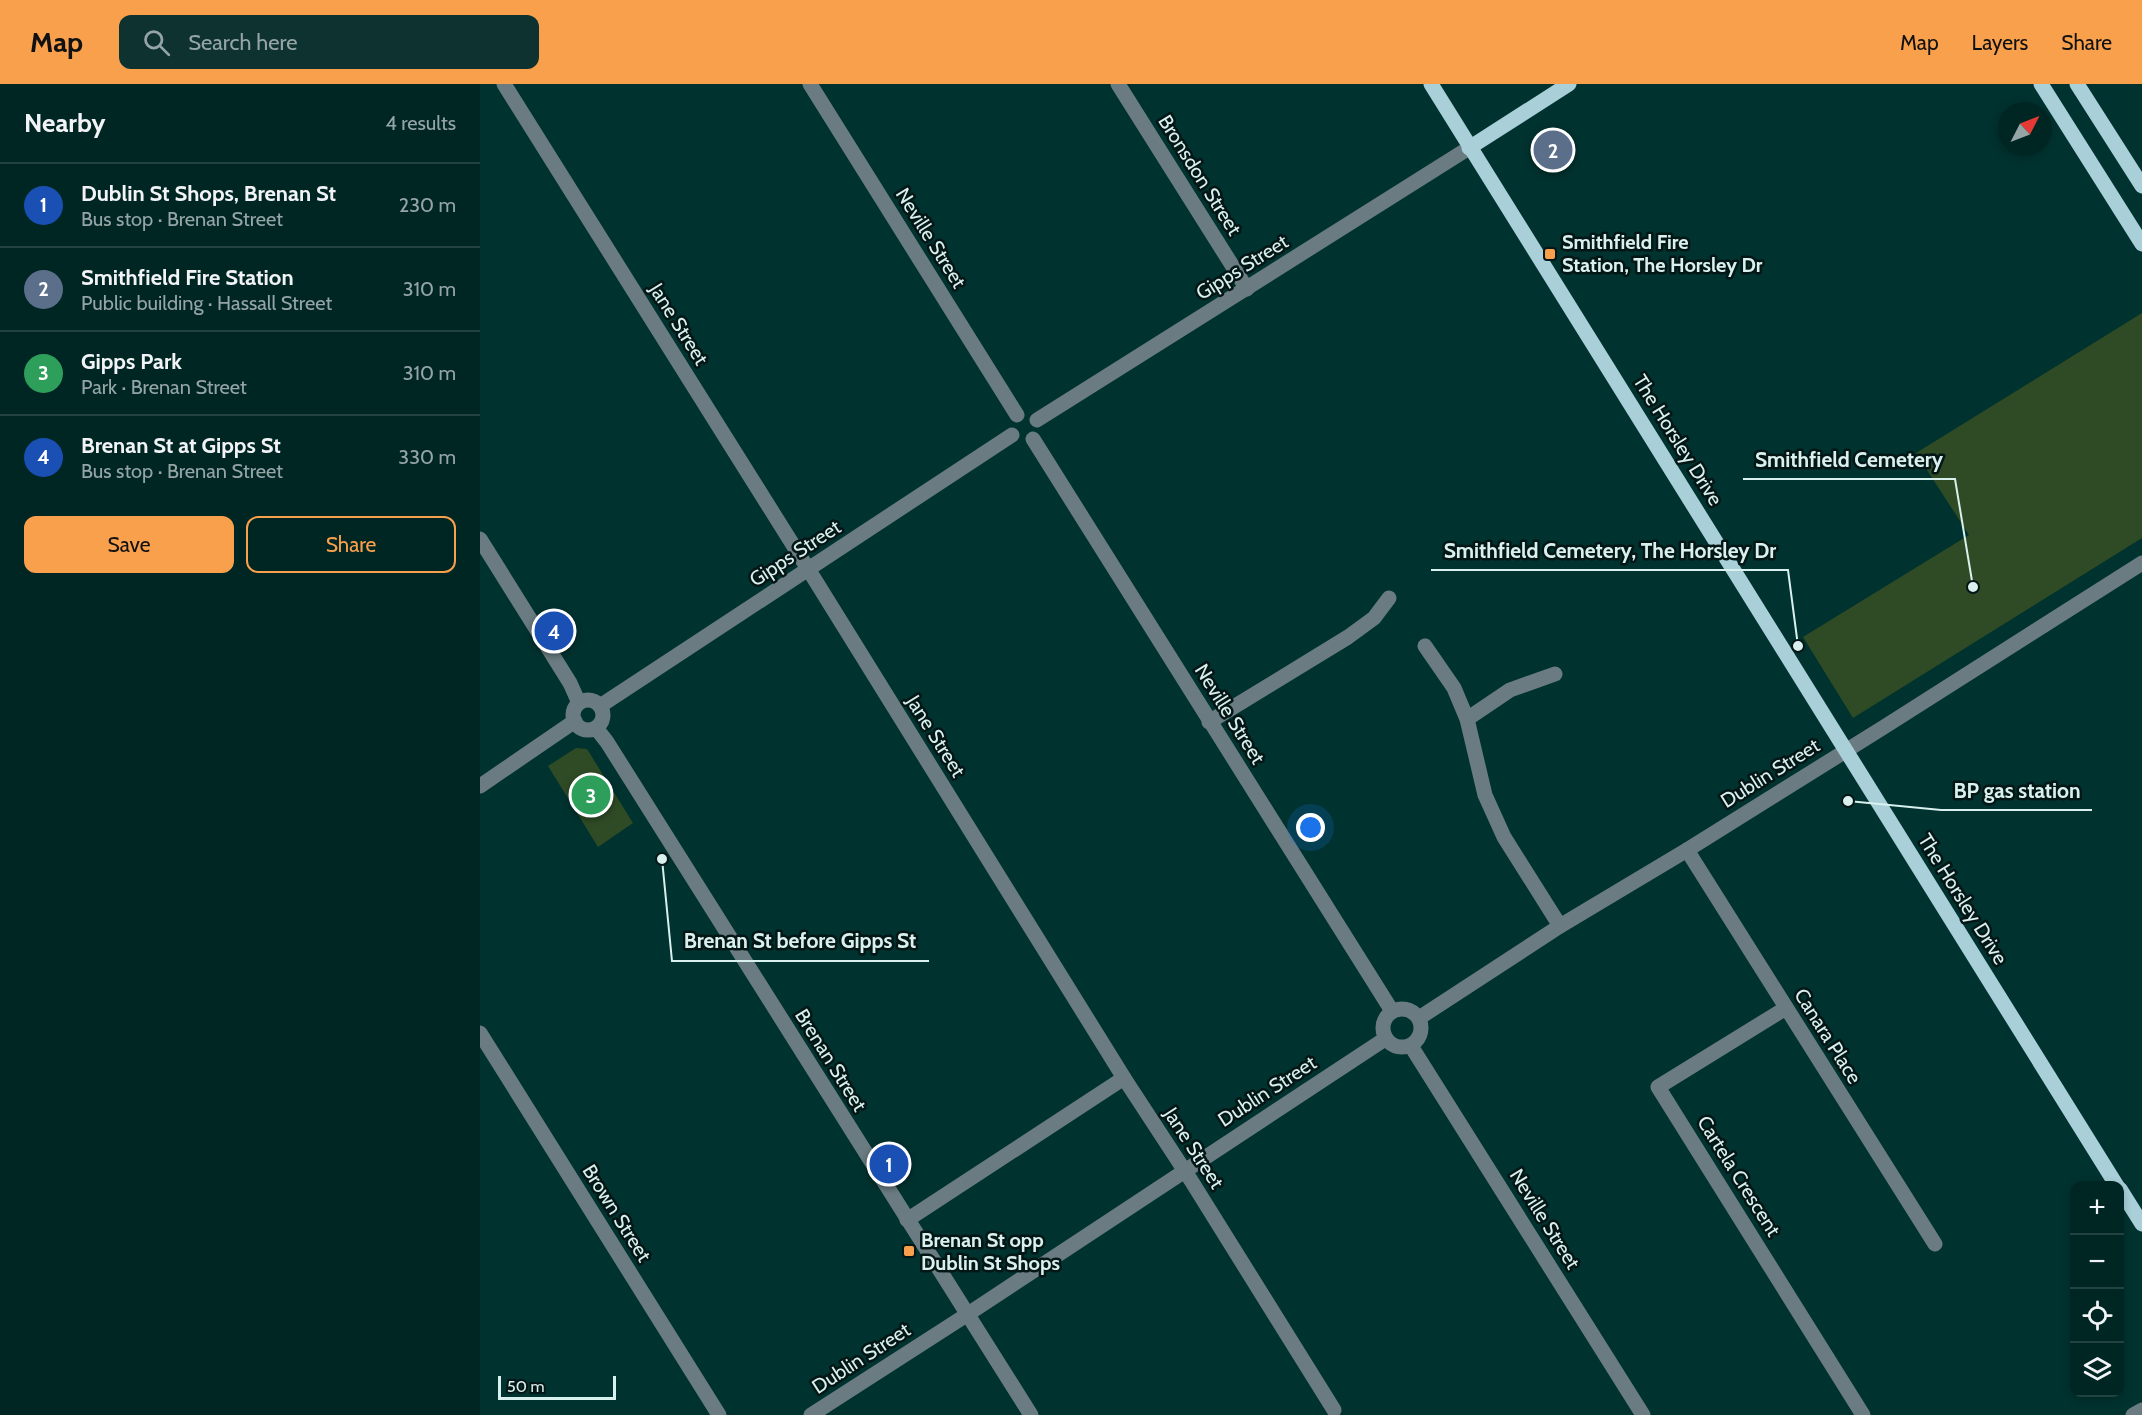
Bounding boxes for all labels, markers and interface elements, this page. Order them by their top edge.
search box [119,15,539,69]
text: Map [30,25,83,59]
icon: search [140,26,173,59]
text: Search here [188,29,297,56]
text: Map [1900,30,1939,55]
text: Layers [1972,30,2028,55]
text: Share [2061,30,2112,55]
north arrow [1998,102,2052,156]
text: Nearby [24,107,105,139]
street label: Bronsdon Street [1153,110,1247,240]
text: 4 results [385,111,456,135]
pin: 2 [1534,128,1572,172]
text: Dublin St Shops, Brenan St [81,180,336,207]
street label: Neville Street [891,184,971,293]
text: 1 [40,193,47,217]
text: 230 m [399,193,456,217]
text: Bus stop · Brenan Street [81,207,283,231]
street label: Gipps Street [1192,229,1293,305]
place label: Smithfield Fire Station, The Horsley Dr [1562,230,1763,277]
marker: Smithfield Fire Station, The Horsley Dr [1543,247,1557,261]
text: Smithfield Fire Station [81,264,294,291]
text: 2 [38,277,49,301]
text: 310 m [403,277,456,301]
street label: Jane Street [644,278,714,370]
text: Public building · Hassall Street [81,291,332,315]
text: Gipps Park [81,348,182,375]
text: 3 [38,361,49,385]
text: 310 m [403,361,456,385]
street label: The Horsley Drive [1628,370,1728,510]
text: Park · Brenan Street [81,375,247,399]
text: Brenan St at Gipps St [81,432,281,459]
callout: Smithfield Cemetery [1743,440,1955,479]
text: 4 [37,445,50,469]
text: 330 m [398,445,456,469]
text: Smithfield Cemetery [1755,447,1944,472]
text: Bus stop · Brenan Street [81,459,283,483]
street label: Gipps Street [745,514,845,591]
button: Save [24,516,234,573]
button: Share [246,516,456,573]
callout: Smithfield Cemetery, The Horsley Dr [1431,531,1788,570]
text: Smithfield Cemetery, The Horsley Dr [1444,538,1776,563]
pin: 4 [534,608,574,654]
street label: Neville Street [1190,660,1270,769]
street label: Jane Street [901,690,971,782]
street label: Dublin Street [1716,733,1824,813]
callout: BP gas station [1941,771,2092,810]
pin: 3 [572,772,610,818]
text: BP gas station [1953,778,2081,803]
your location [1296,813,1325,842]
street label: The Horsley Drive [1913,829,2013,969]
callout: Brenan St before Gipps St [672,922,929,961]
text: Brenan St before Gipps St [684,928,916,953]
street label: Canara Place [1789,984,1867,1088]
street label: Brenan Street [790,1004,872,1116]
street label: Dublin Street [1213,1050,1321,1132]
street label: Jane Street [1158,1102,1229,1193]
street label: Cartela Crescent [1692,1111,1786,1241]
pin: 1 [870,1142,908,1186]
street label: Brown Street [578,1160,657,1266]
street label: Neville Street [1505,1165,1585,1274]
map controls [2070,1181,2124,1397]
button: + [2070,1181,2124,1235]
place label: Brenan St opp Dublin St Shops [921,1228,1060,1275]
button: − [2070,1235,2124,1289]
marker: Brenan St opp Dublin St Shops [902,1244,916,1258]
button: locate [2070,1289,2124,1343]
street label: Dublin Street [807,1317,915,1399]
button: layers [2070,1343,2124,1397]
scale bar [498,1373,616,1400]
text: 50 m [507,1377,544,1396]

